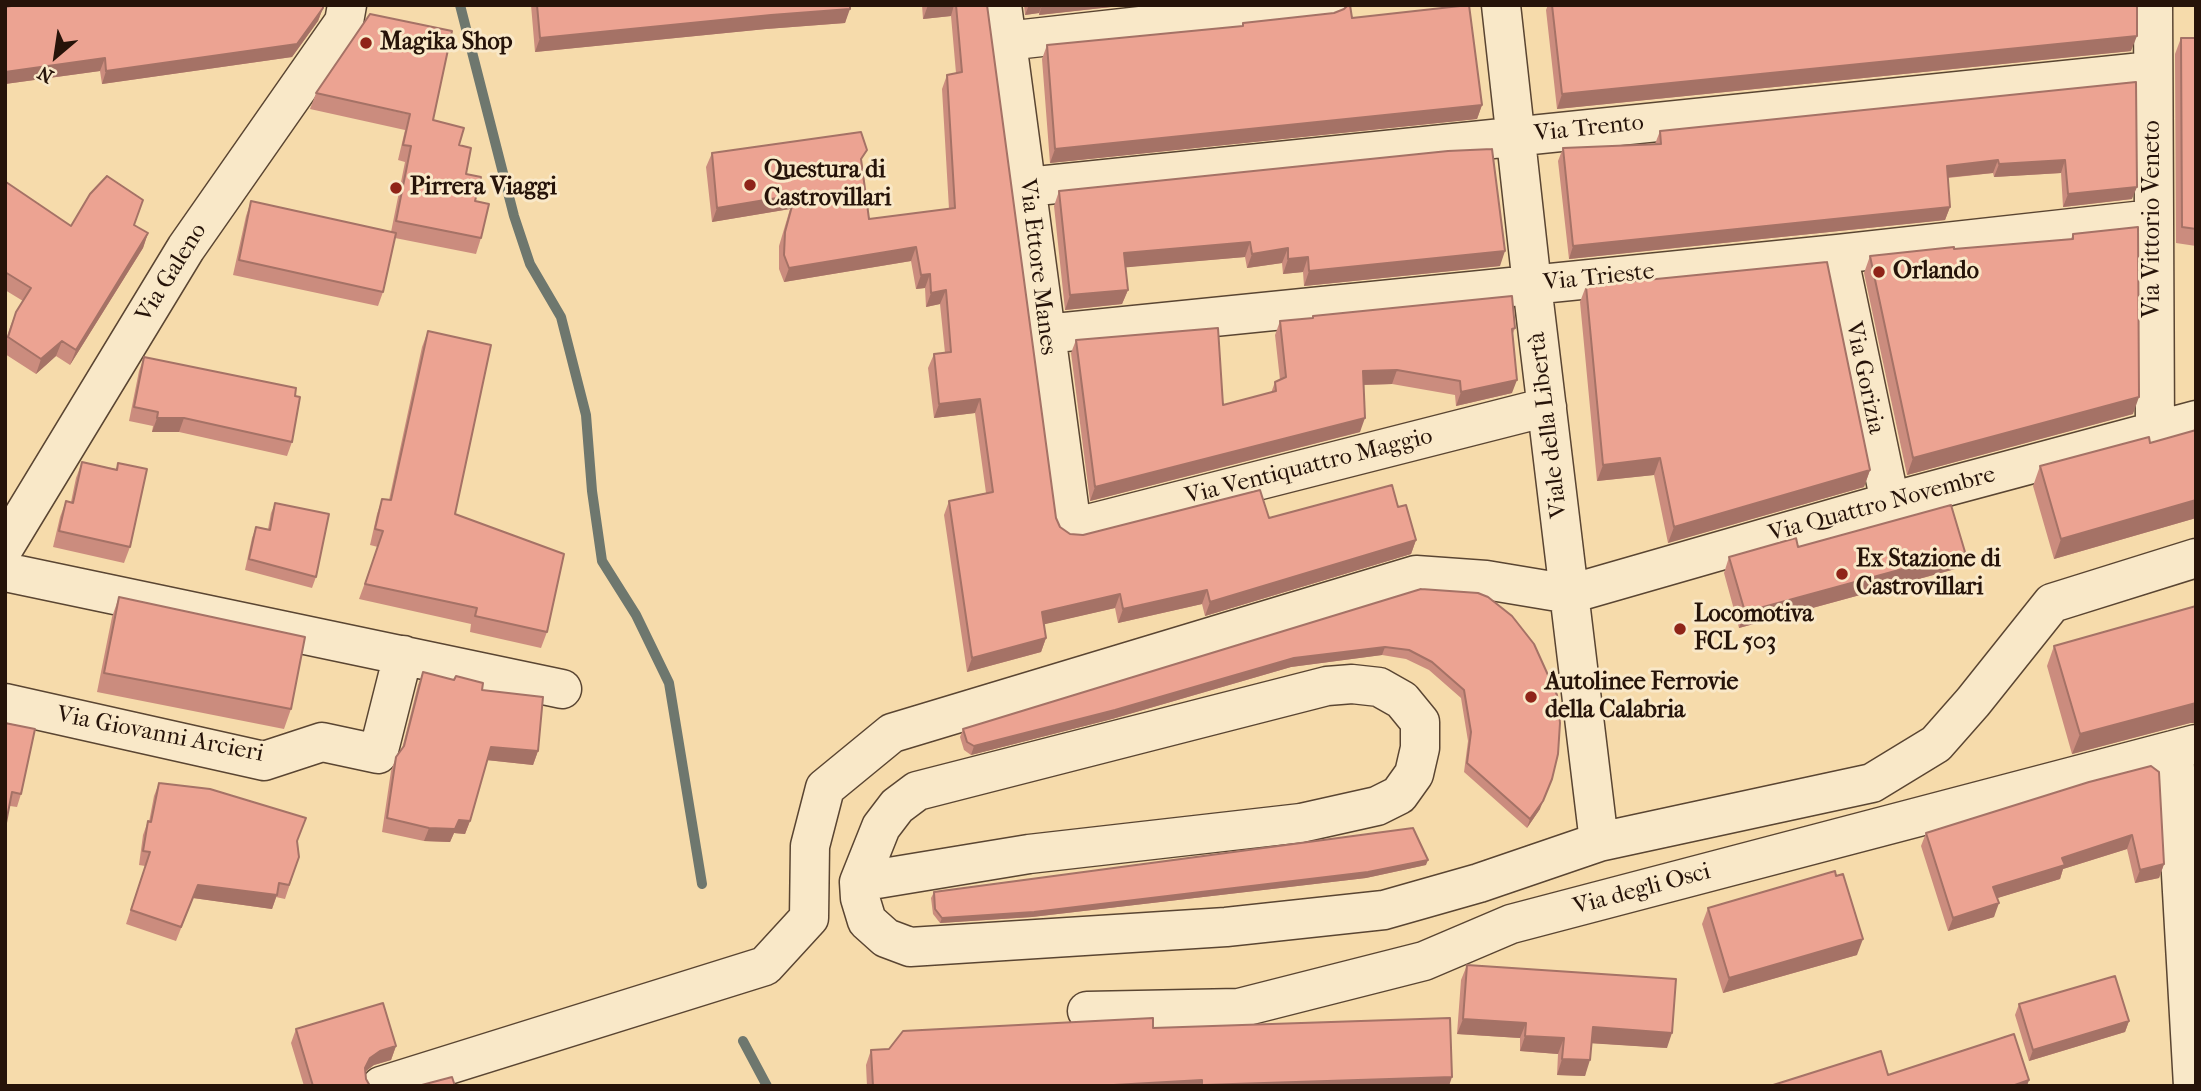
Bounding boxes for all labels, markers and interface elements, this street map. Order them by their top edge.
north arrow [21,21,91,91]
place label: Magika Shop [380,29,513,57]
marker: Magika Shop [358,35,374,51]
text: N [34,61,57,87]
street label: Via Trento [1533,109,1645,149]
street label: Via Vittorio Veneto [2139,120,2167,318]
place label: Questura di Castrovillari [764,157,891,213]
place label: Pirrera Viaggi [410,174,557,202]
marker: Questura di Castrovillari [742,177,758,193]
street label: Via Ettore Manes [1012,177,1062,357]
marker: Pirrera Viaggi [388,180,404,196]
street label: Via Galeno [130,218,214,328]
street label: Via Trieste [1542,258,1656,298]
place label: Orlando [1893,258,1979,286]
marker: Orlando [1871,264,1887,280]
street label: Via Gorizia [1838,319,1890,437]
street label: Viale della Libertà [1523,330,1575,520]
street label: Via Ventiquattro Maggio [1182,422,1436,512]
street label: Via Quattro Novembre [1765,461,1999,549]
place label: Ex Stazione di Castrovillari [1856,546,2001,602]
marker: Ex Stazione di Castrovillari [1834,566,1850,582]
place label: Locomotiva FCL 503 [1694,601,1813,657]
marker: Locomotiva FCL 503 [1672,621,1688,637]
place label: Autolinee Ferrovie della Calabria [1545,669,1738,725]
marker: Autolinee Ferrovie della Calabria [1523,689,1539,705]
street label: Via Giovanni Arcieri [54,701,266,769]
street label: Via degli Osci [1570,858,1714,922]

